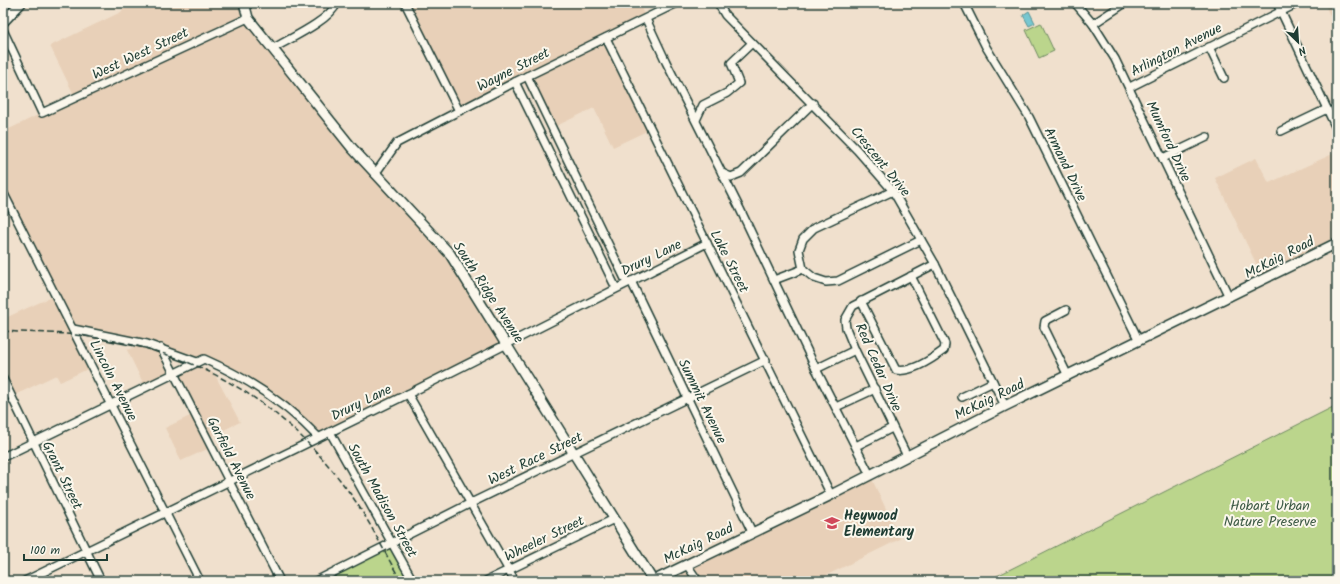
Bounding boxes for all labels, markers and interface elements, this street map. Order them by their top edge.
street label: Arlington Avenue [1127,17,1227,82]
street label: West West Street [89,22,193,86]
north arrow [1278,22,1318,62]
text: N [1295,41,1309,60]
street label: Wayne Street [473,42,554,98]
street label: Mumford Drive [1140,97,1197,186]
street label: Crescent Drive [845,121,916,202]
street label: Armand Drive [1038,124,1093,206]
street label: Lake Street [704,226,755,297]
street label: McKaig Road [1241,230,1319,285]
street label: Drury Lane [617,233,686,282]
street label: South Ridge Avenue [447,237,530,348]
street label: Red Cedar Drive [849,320,908,416]
street label: Lincoln Avenue [83,336,143,426]
street label: Summit Avenue [672,355,732,448]
street label: McKaig Road [951,373,1029,426]
street label: Drury Lane [327,378,396,427]
street label: Garfield Avenue [201,413,262,504]
street label: West Race Street [484,426,587,491]
street label: Grant Street [36,437,88,514]
street label: South Madison Street [342,439,423,562]
park label: Hobart Urban Nature Preserve [1224,495,1317,533]
place label: Heywood Elementary [844,505,915,543]
street label: Wheeler Street [501,510,589,568]
school or university icon: Heywood Elementary [823,514,841,532]
street label: McKaig Road [660,517,738,570]
scale bar [24,536,107,562]
text: 100 m [30,541,61,560]

